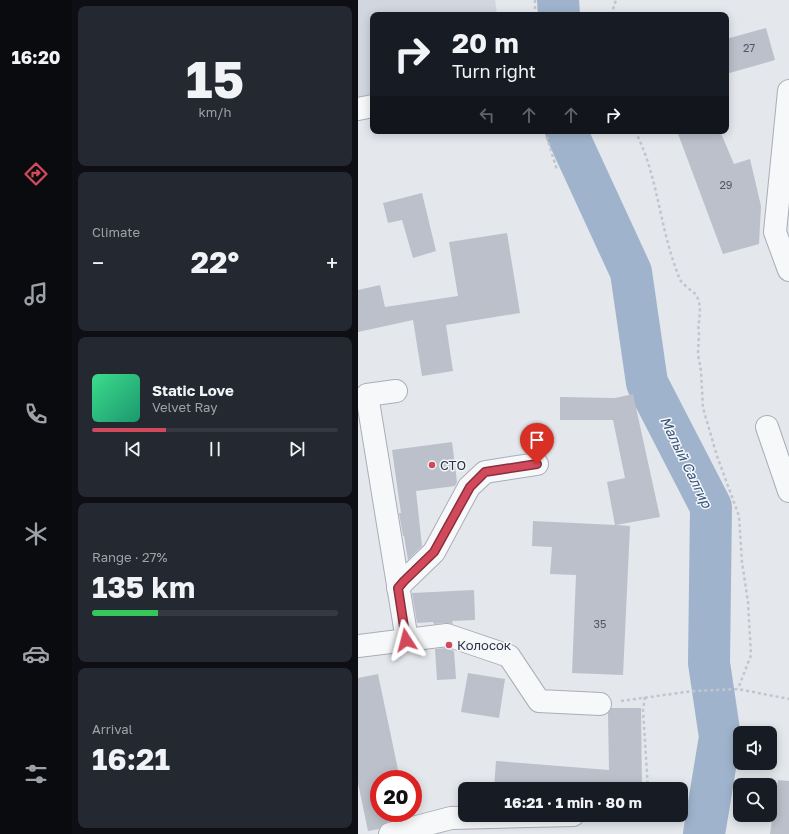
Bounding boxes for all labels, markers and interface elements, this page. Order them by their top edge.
text: 20 m [452,26,519,59]
icon: right [386,28,438,80]
house number: 27 [743,41,755,54]
text: 16:20 [11,46,61,68]
text: 15 [186,47,244,109]
text: Turn right [452,60,536,82]
text: km/h [198,104,232,120]
icon: left [476,104,498,126]
icon: ahead [518,104,540,126]
icon: ahead [560,104,582,126]
icon: right [602,104,624,126]
icon: directions [22,160,50,188]
house number: 29 [719,178,733,191]
text: Climate [92,224,140,240]
text: 22° [191,244,239,280]
text: − [92,249,104,276]
text: + [326,249,338,276]
icon: music [22,280,50,308]
text: Static Love [152,381,234,399]
text: Velvet Ray [152,399,217,415]
icon: phone [22,400,50,428]
water label: Малый Салгир [657,413,717,512]
pin [520,423,554,464]
icon: arrive [526,429,548,451]
icon: previous [122,438,144,460]
icon: pause [204,438,226,460]
icon: next [286,438,308,460]
place label: СТО [440,457,466,473]
marker: СТО [427,460,437,470]
icon: climate [22,520,50,548]
text: Range · 27% [92,549,167,565]
text: 135 km [92,569,195,605]
house number: 35 [594,617,606,630]
position arrow [385,619,427,661]
place label: Колосок [457,637,512,653]
icon: car [22,640,50,668]
marker: Колосок [444,640,454,650]
text: Arrival [92,721,133,737]
map controls [733,726,777,822]
button: sound [733,726,777,770]
text: 16:21 [92,741,170,777]
icon: filters [22,760,50,788]
speed limit sign: 20 [370,770,422,822]
button: search [733,778,777,822]
text: 16:21 · 1 min · 80 m [504,793,642,811]

